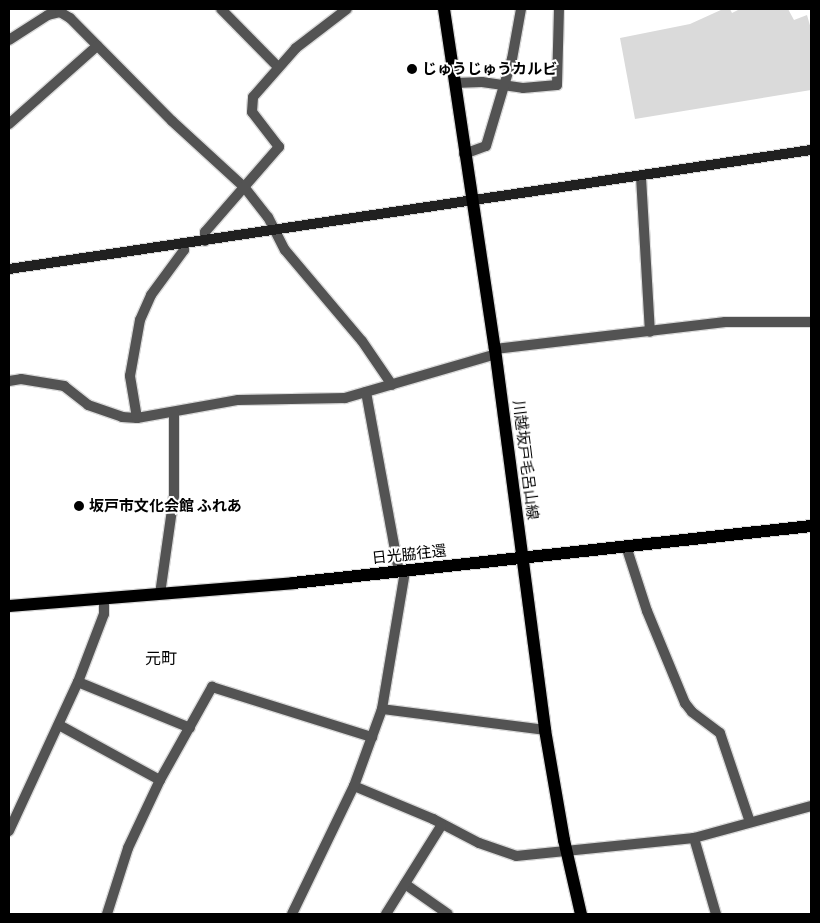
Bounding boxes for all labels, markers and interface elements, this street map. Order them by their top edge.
place label: じゅうじゅうカルビ [422,60,557,78]
marker: じゅうじゅうカルビ [406,63,418,75]
street label: 川越坂戸毛呂山線 [510,399,542,521]
place label: 坂戸市文化会館 ふれあ [89,497,242,515]
marker: 坂戸市文化会館 ふれあ [73,500,85,512]
street label: 日光脇往還 [371,541,447,567]
district label: 元町 [145,648,177,668]

